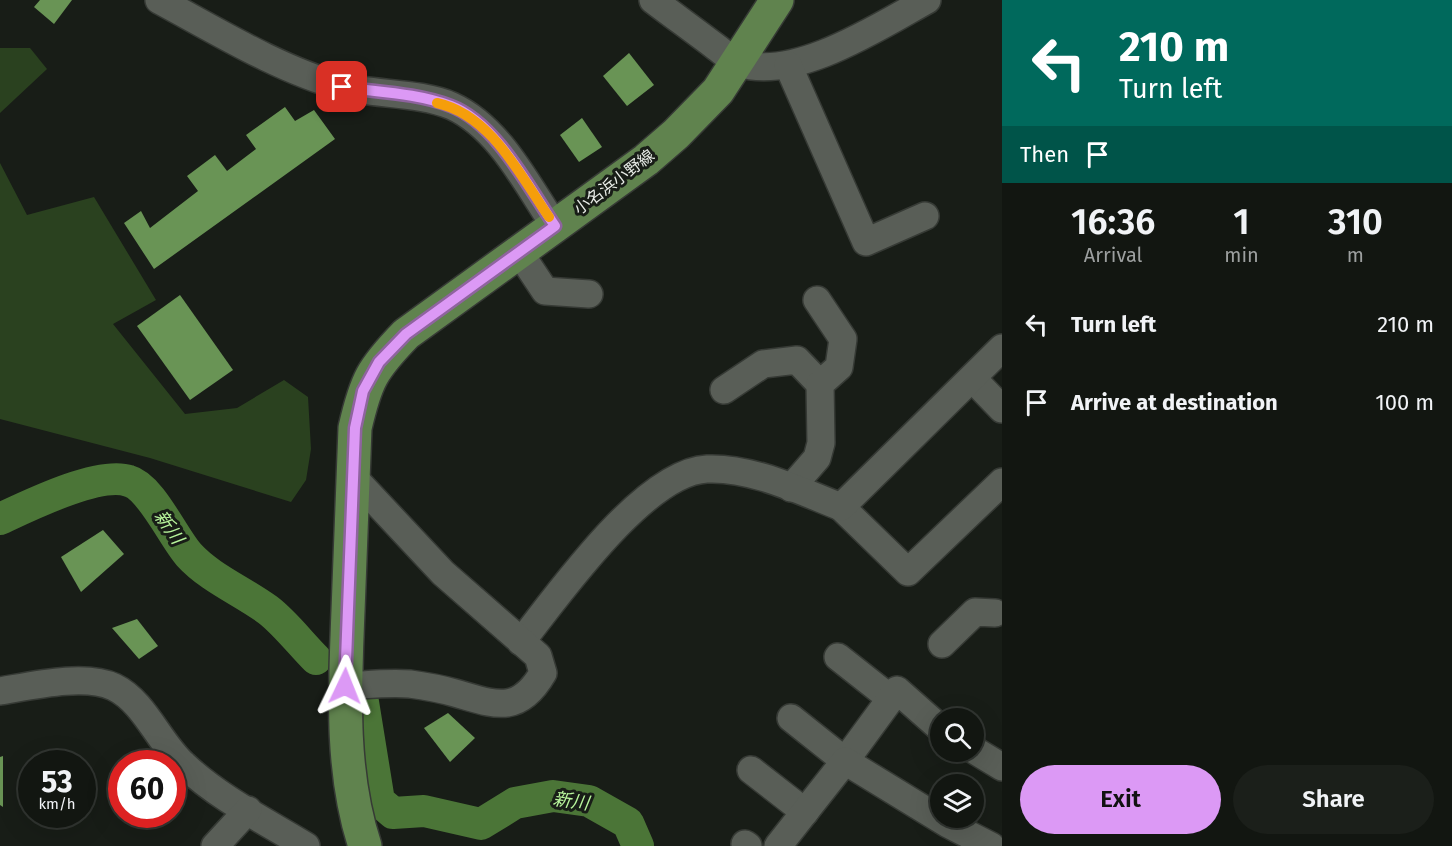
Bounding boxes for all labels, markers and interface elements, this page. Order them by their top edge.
text: 210 m [1119,22,1229,72]
icon: left [1020,24,1098,102]
pin [316,61,367,112]
icon: arrive [325,70,358,103]
text: Turn left [1119,73,1222,105]
icon: arrive [1081,138,1114,171]
text: Then [1020,141,1069,168]
street label: 小名浜小野線 [570,146,658,218]
text: 16:36 [1071,200,1155,244]
text: 1 [1233,200,1250,244]
text: 310 [1328,200,1383,244]
text: Arrival [1084,243,1142,267]
text: min [1224,243,1259,267]
text: m [1347,243,1364,267]
icon: left [1020,308,1053,341]
text: Turn left [1071,311,1156,338]
text: 210 m [1377,311,1434,338]
icon: arrive [1020,386,1053,419]
text: Arrive at destination [1071,389,1278,416]
text: 100 m [1375,389,1434,416]
water label: 新川 [150,506,189,550]
position arrow [313,654,377,718]
map controls [930,708,984,828]
button: search [930,708,984,762]
speed limit sign: 60 [108,750,186,828]
text: 53 [41,764,73,800]
button: Exit [1020,765,1221,834]
button: Share [1233,765,1434,834]
button: layers [930,774,984,828]
water label: 新川 [552,788,592,815]
text: km/h [38,795,76,813]

